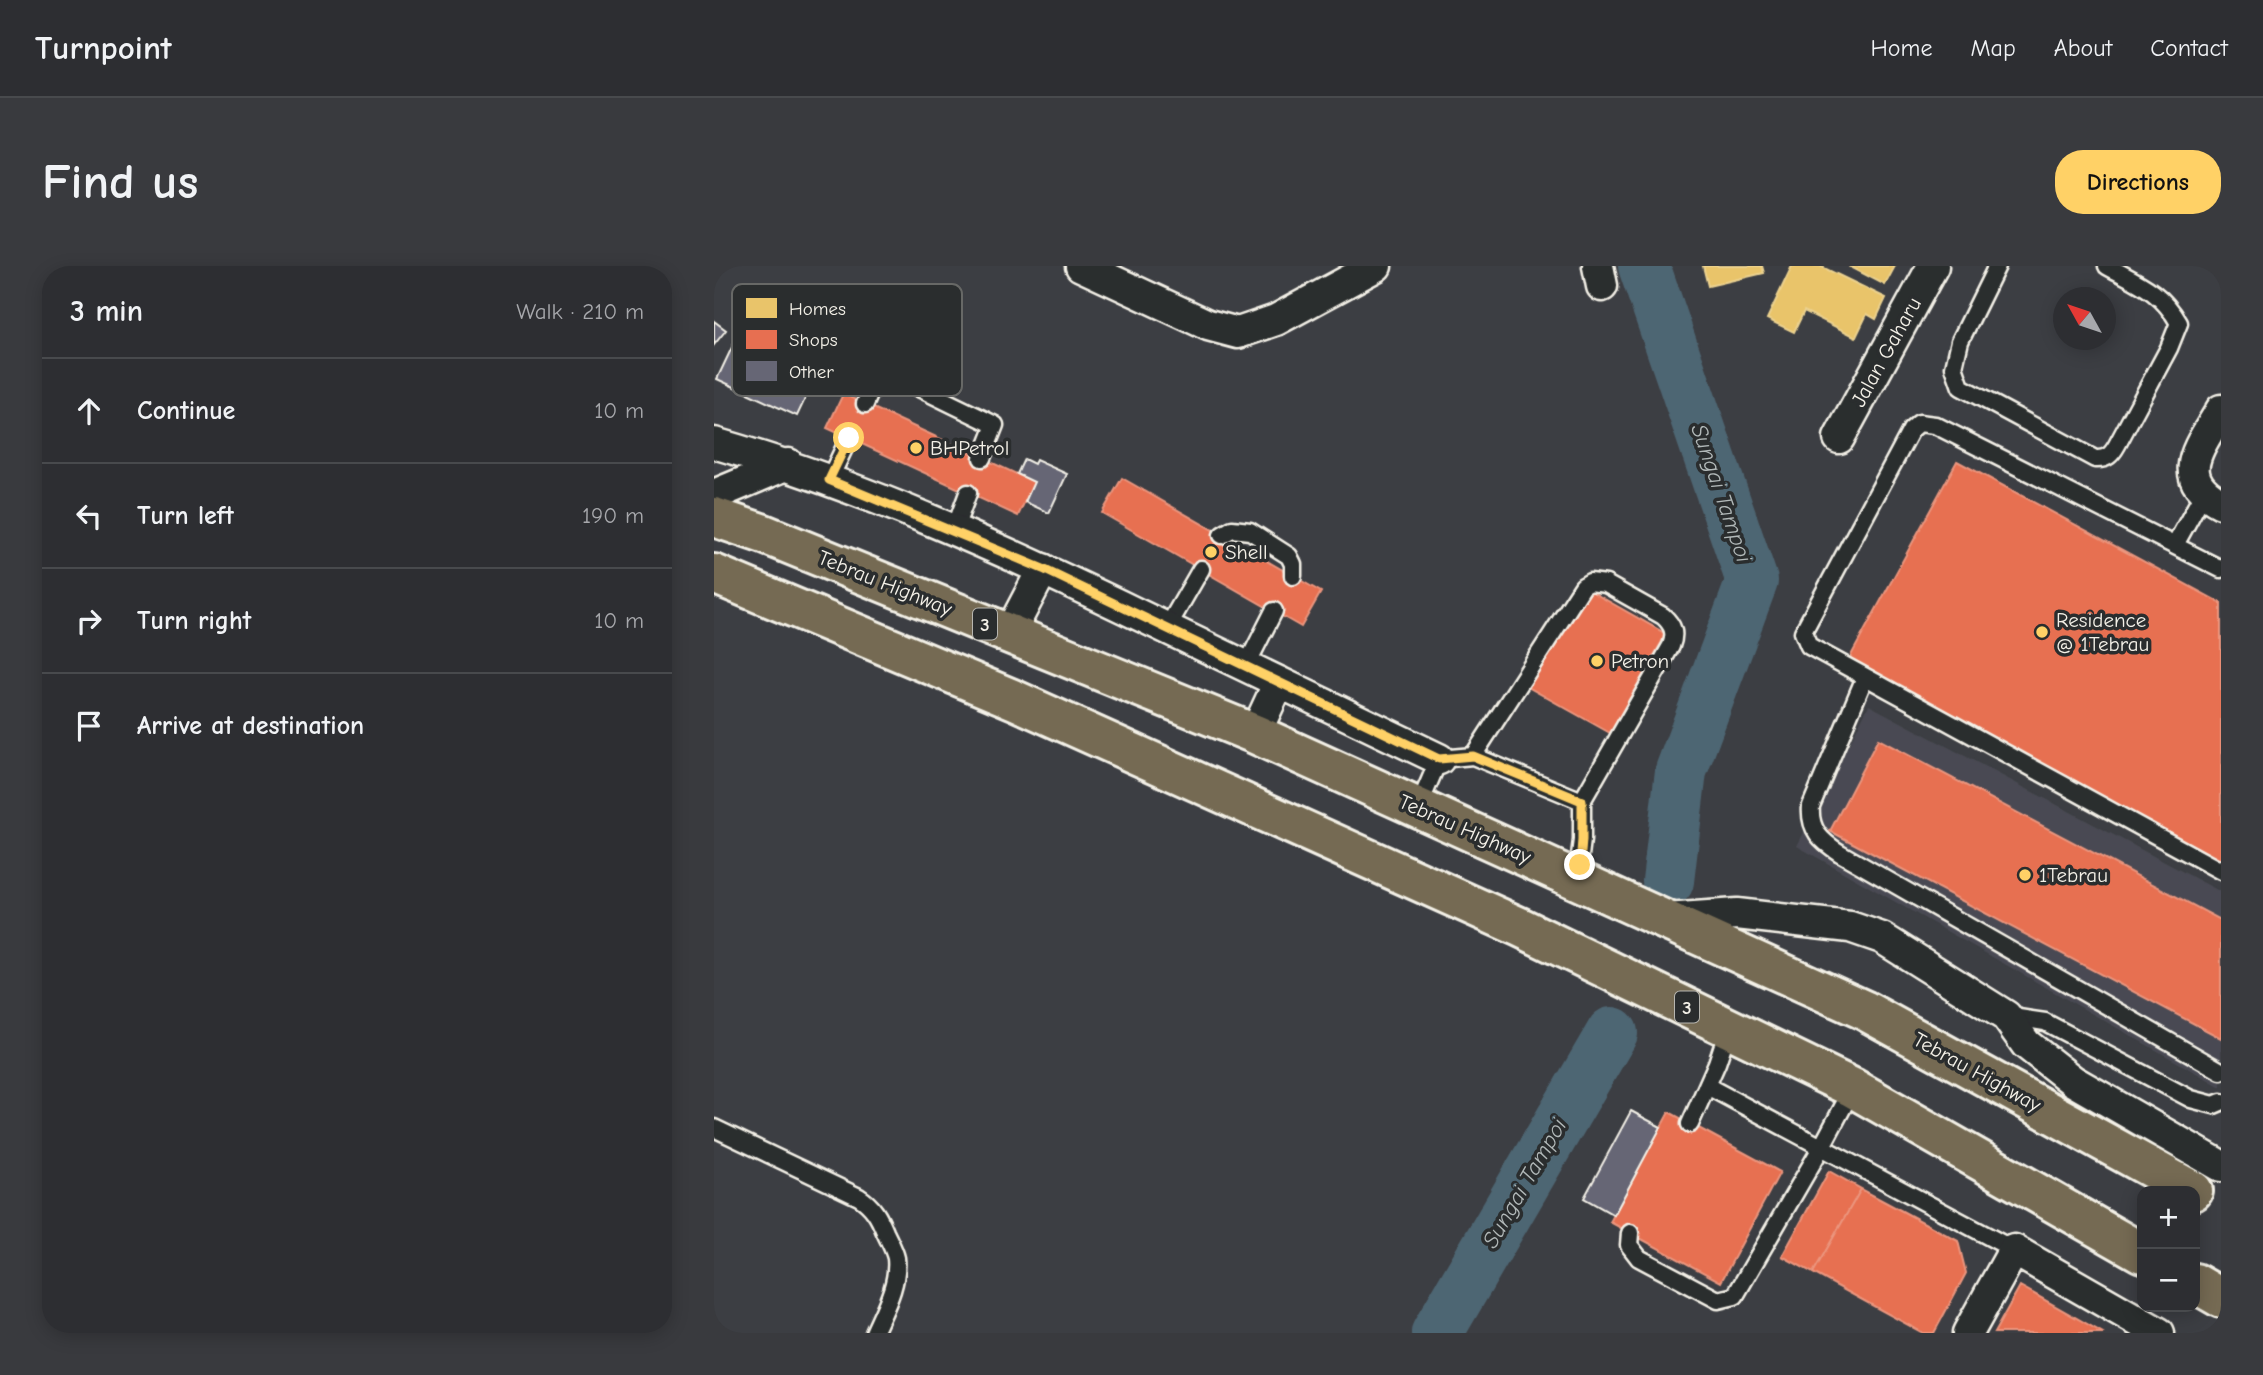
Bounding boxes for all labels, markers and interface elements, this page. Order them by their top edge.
text: Turnpoint [35,29,172,67]
text: Home [1871,34,1932,62]
text: Map [1970,34,2016,62]
text: About [2054,34,2112,62]
text: Contact [2150,34,2228,62]
button: Directions [2055,150,2221,214]
text: Find us [42,154,198,210]
legend [732,284,962,396]
north arrow [2053,287,2116,350]
street label: Jalan Gaharu [1846,293,1926,411]
text: 3 min [70,294,143,329]
text: Walk · 210 m [516,298,644,325]
text: Homes [789,298,846,320]
text: Shops [789,329,838,351]
text: Other [789,361,834,383]
icon: ahead [70,392,108,430]
text: Continue [137,396,235,426]
text: 10 m [594,397,644,424]
water label: Sungai Tampoi [1685,420,1758,567]
route start [833,422,864,453]
place label: BHPetrol [930,436,1009,460]
marker: BHPetrol [908,440,924,456]
icon: left [70,497,108,535]
text: Turn left [137,501,234,531]
text: 190 m [582,502,644,529]
place label: Shell [1225,540,1268,564]
marker: Shell [1203,544,1219,560]
street label: Tebrau Highway [815,545,956,621]
icon: right [70,602,108,640]
text: Turn right [137,606,251,636]
text: 10 m [594,607,644,634]
road number: 3 [973,608,997,640]
place label: Residence @ 1Tebrau [2056,608,2149,656]
marker: Residence @ 1Tebrau [2034,624,2050,640]
place label: Petron [1611,649,1669,673]
marker: Petron [1589,653,1605,669]
icon: arrive [70,707,108,745]
text: Arrive at destination [137,711,364,741]
street label: Tebrau Highway [1395,789,1535,869]
route end [1564,849,1595,880]
place label: 1Tebrau [2039,863,2108,887]
marker: 1Tebrau [2017,867,2033,883]
road number: 3 [1675,992,1699,1022]
street label: Tebrau Highway [1909,1027,2046,1117]
water label: Sungai Tampoi [1477,1113,1573,1253]
map controls [2137,1186,2200,1312]
button: + [2137,1186,2200,1249]
button: − [2137,1249,2200,1312]

